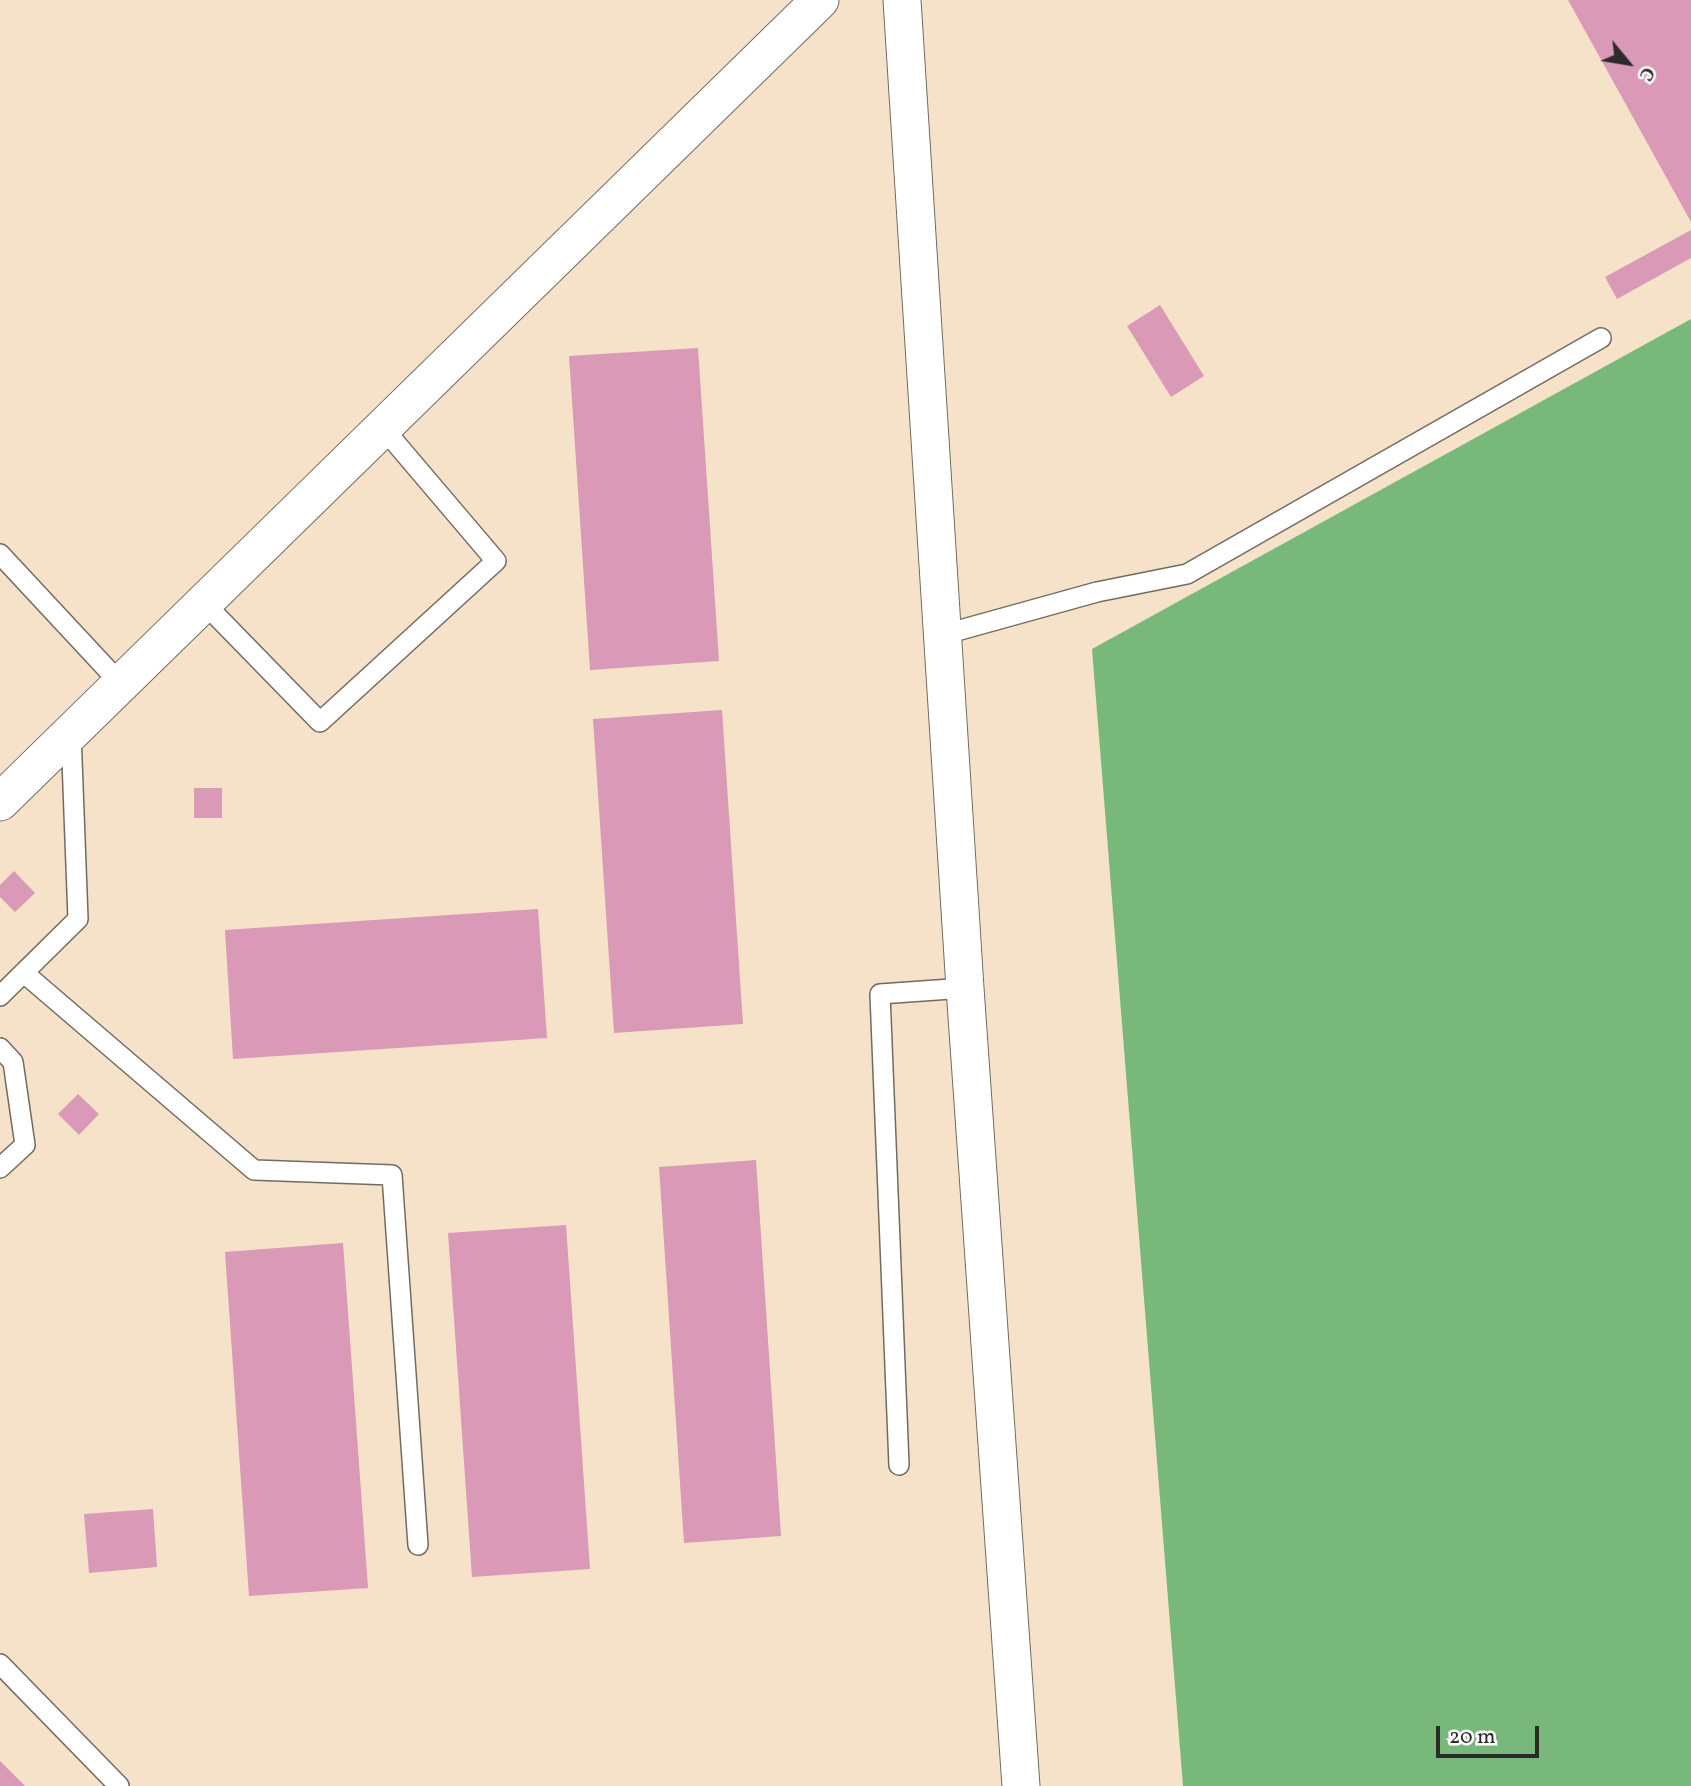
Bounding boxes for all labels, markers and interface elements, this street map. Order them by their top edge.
north arrow [1593,28,1663,98]
text: С [1632,62,1660,85]
scale bar [1439,1712,1542,1756]
text: 20 m [1449,1723,1495,1752]

